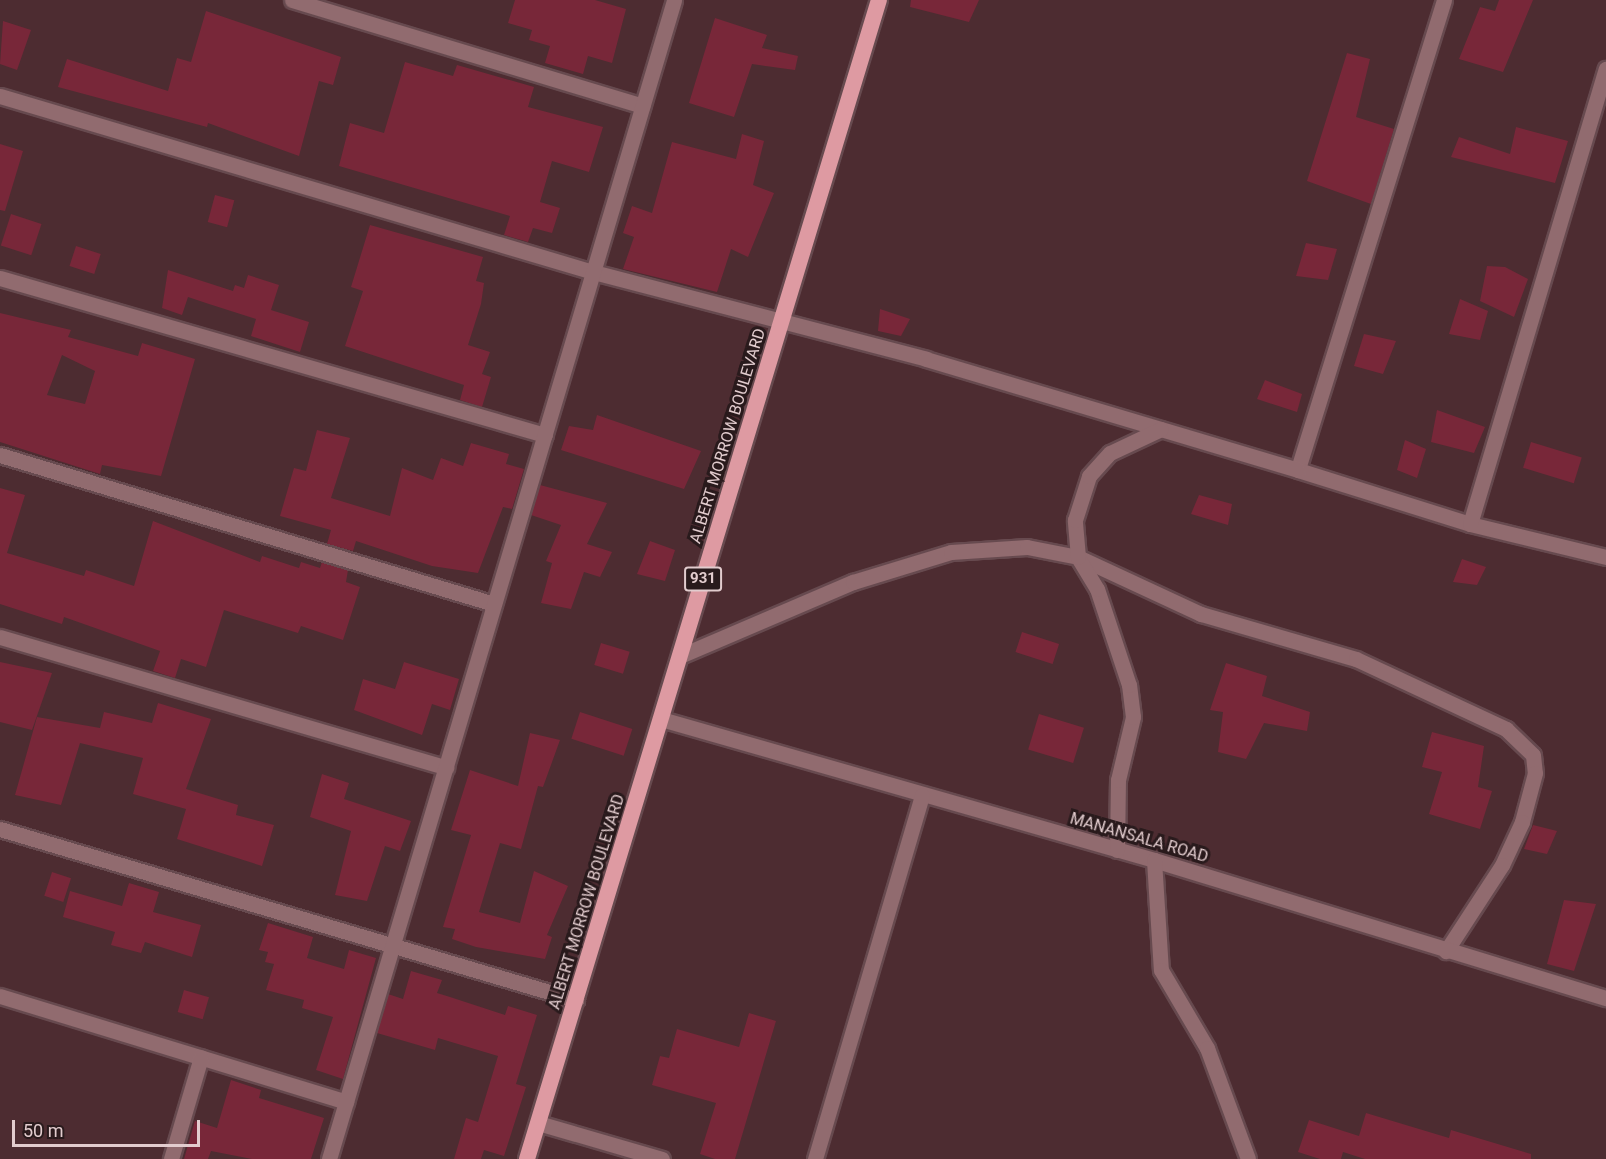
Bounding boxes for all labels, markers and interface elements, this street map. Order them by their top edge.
street label: ALBERT MORROW BOULEVARD [686,326,770,546]
road number: 931 [684,567,722,591]
street label: ALBERT MORROW BOULEVARD [545,792,629,1012]
street label: MANANSALA ROAD [1068,809,1210,867]
scale bar [15,1108,202,1146]
text: 50 m [23,1120,63,1141]

